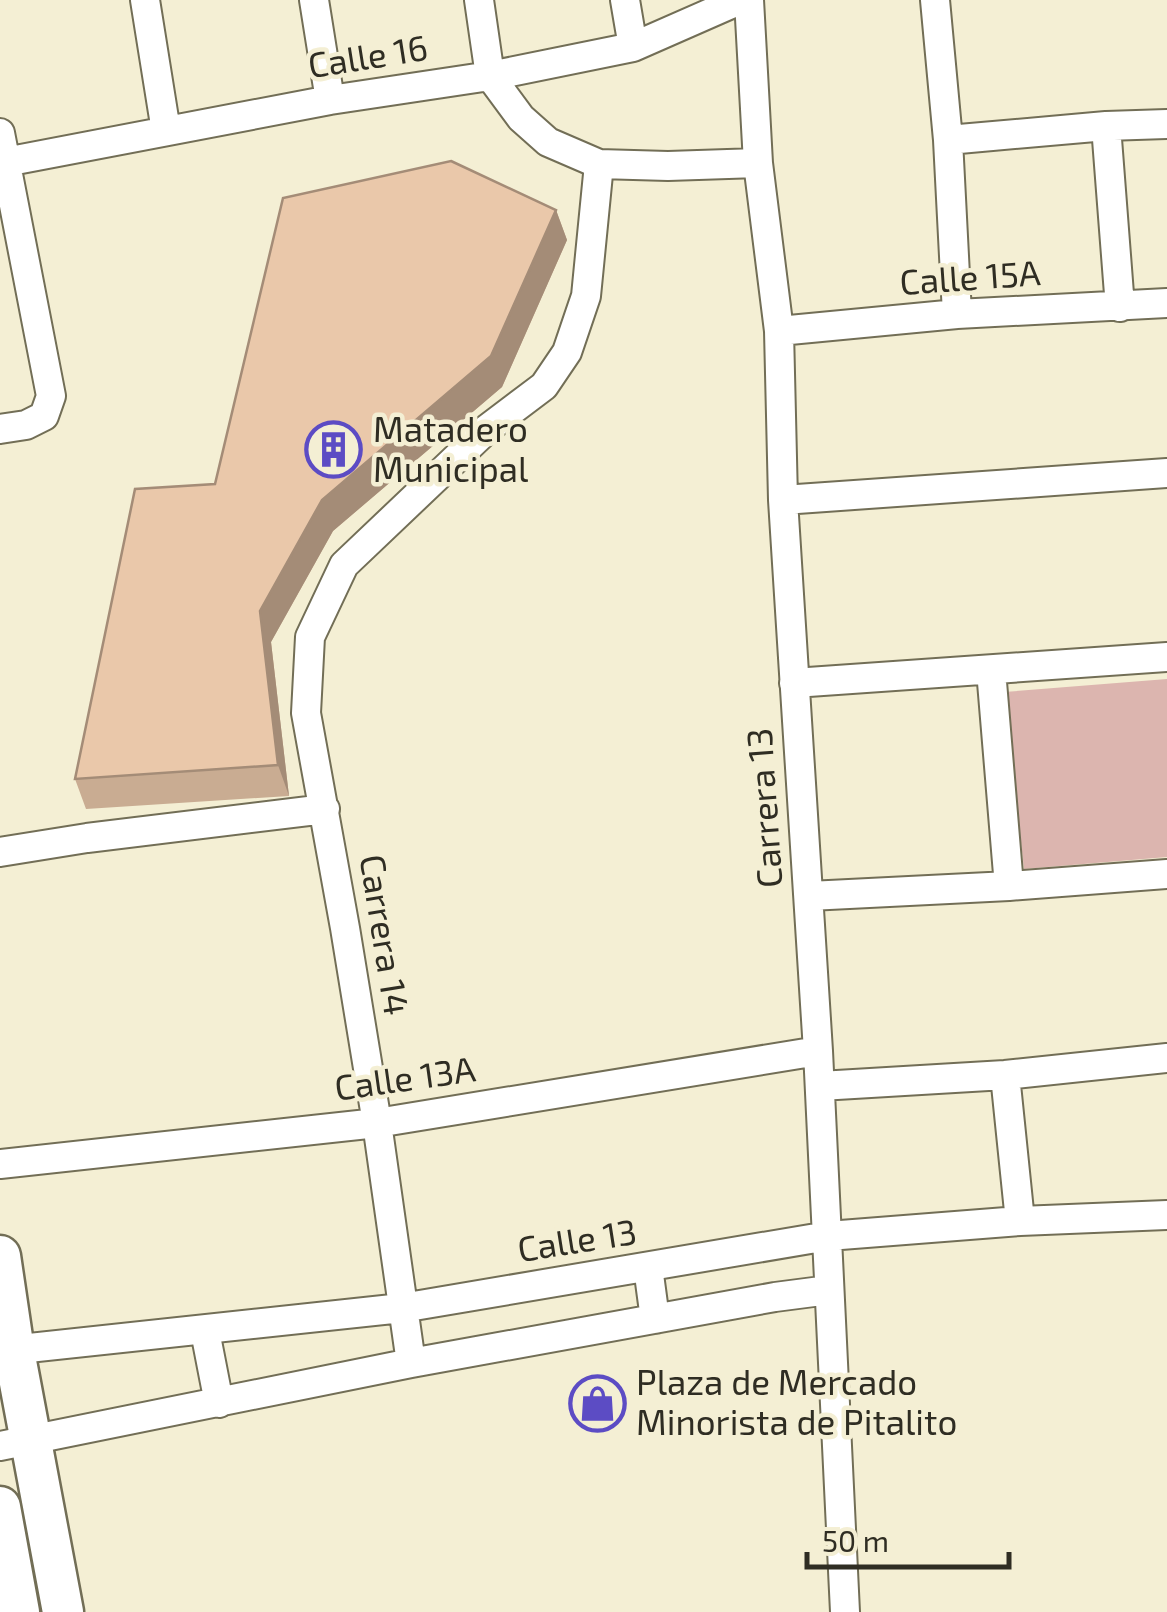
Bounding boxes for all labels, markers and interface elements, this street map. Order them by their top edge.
street label: Calle 16 [305,25,430,85]
street label: Calle 15A [898,250,1042,302]
place label: Matadero Municipal [373,407,529,489]
building icon: Matadero Municipal [304,420,364,480]
street label: Carrera 13 [736,727,790,889]
street label: Carrera 14 [353,851,419,1018]
street label: Calle 13A [332,1046,478,1108]
street label: Calle 13 [514,1209,639,1269]
place label: Plaza de Mercado Minorista de Pitalito [636,1360,957,1442]
shop icon: Plaza de Mercado Minorista de Pitalito [567,1373,627,1433]
scale bar [807,1507,1010,1569]
text: 50 m [822,1522,889,1558]

